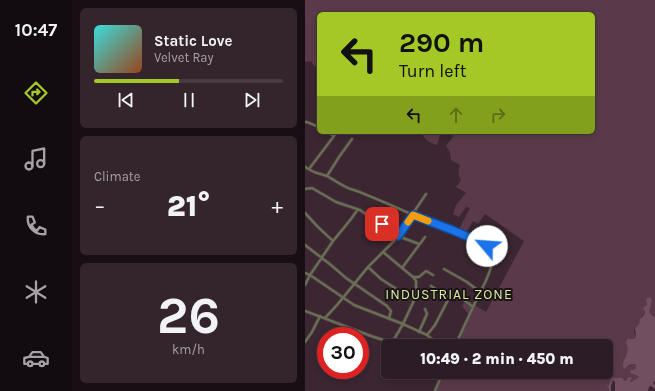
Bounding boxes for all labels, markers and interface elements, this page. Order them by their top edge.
text: 10:47 [15,19,57,41]
text: 290 m [399,26,484,59]
icon: left [333,28,385,80]
text: Static Love [154,32,232,50]
text: Velvet Ray [154,50,214,65]
text: Turn left [399,60,467,82]
icon: directions [22,79,50,107]
icon: previous [115,89,137,111]
icon: pause [178,89,200,111]
icon: next [241,89,263,111]
icon: left [403,104,425,126]
icon: ahead [445,104,467,126]
icon: right [487,104,509,126]
icon: music [22,145,50,173]
text: Climate [94,169,140,184]
text: 21° [167,188,210,224]
text: − [94,193,106,219]
text: + [271,193,283,219]
pin [365,207,399,241]
icon: phone [22,212,50,240]
icon: arrive [371,213,393,235]
position arrow [466,225,508,267]
icon: climate [22,278,50,306]
text: 26 [157,285,220,346]
district label: INDUSTRIAL ZONE [385,286,513,303]
speed limit sign: 30 [317,327,369,379]
text: km/h [172,342,205,357]
icon: car [22,344,50,372]
text: 10:49 · 2 min · 450 m [420,350,574,368]

